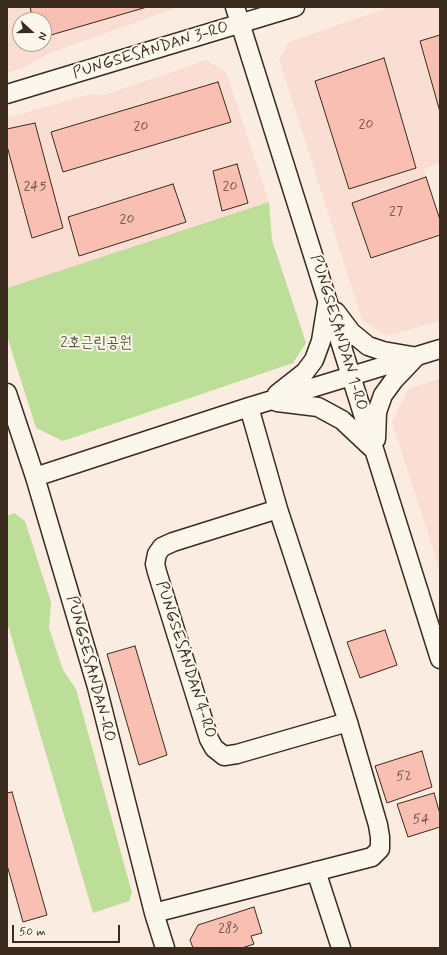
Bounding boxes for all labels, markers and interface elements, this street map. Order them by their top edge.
north arrow [12,12,52,52]
street label: PUNGSESANDAN 3-RO [71,18,231,84]
text: N [34,30,50,42]
house number: 20 [359,117,373,133]
house number: 20 [134,119,148,135]
house number: 245 [23,179,47,195]
house number: 20 [223,179,237,195]
house number: 27 [389,204,403,220]
house number: 20 [120,212,134,228]
street label: PUNGSESANDAN 1-RO [305,253,371,413]
park label: 2호근린공원 [60,334,132,354]
street label: PUNGSESANDAN 4-RO [151,579,219,741]
street label: PUNGSESANDAN-RO [61,594,119,744]
house number: 52 [396,769,412,785]
house number: 54 [413,812,429,828]
scale bar [14,917,122,943]
house number: 283 [218,921,238,937]
text: 50 m [19,924,46,940]

